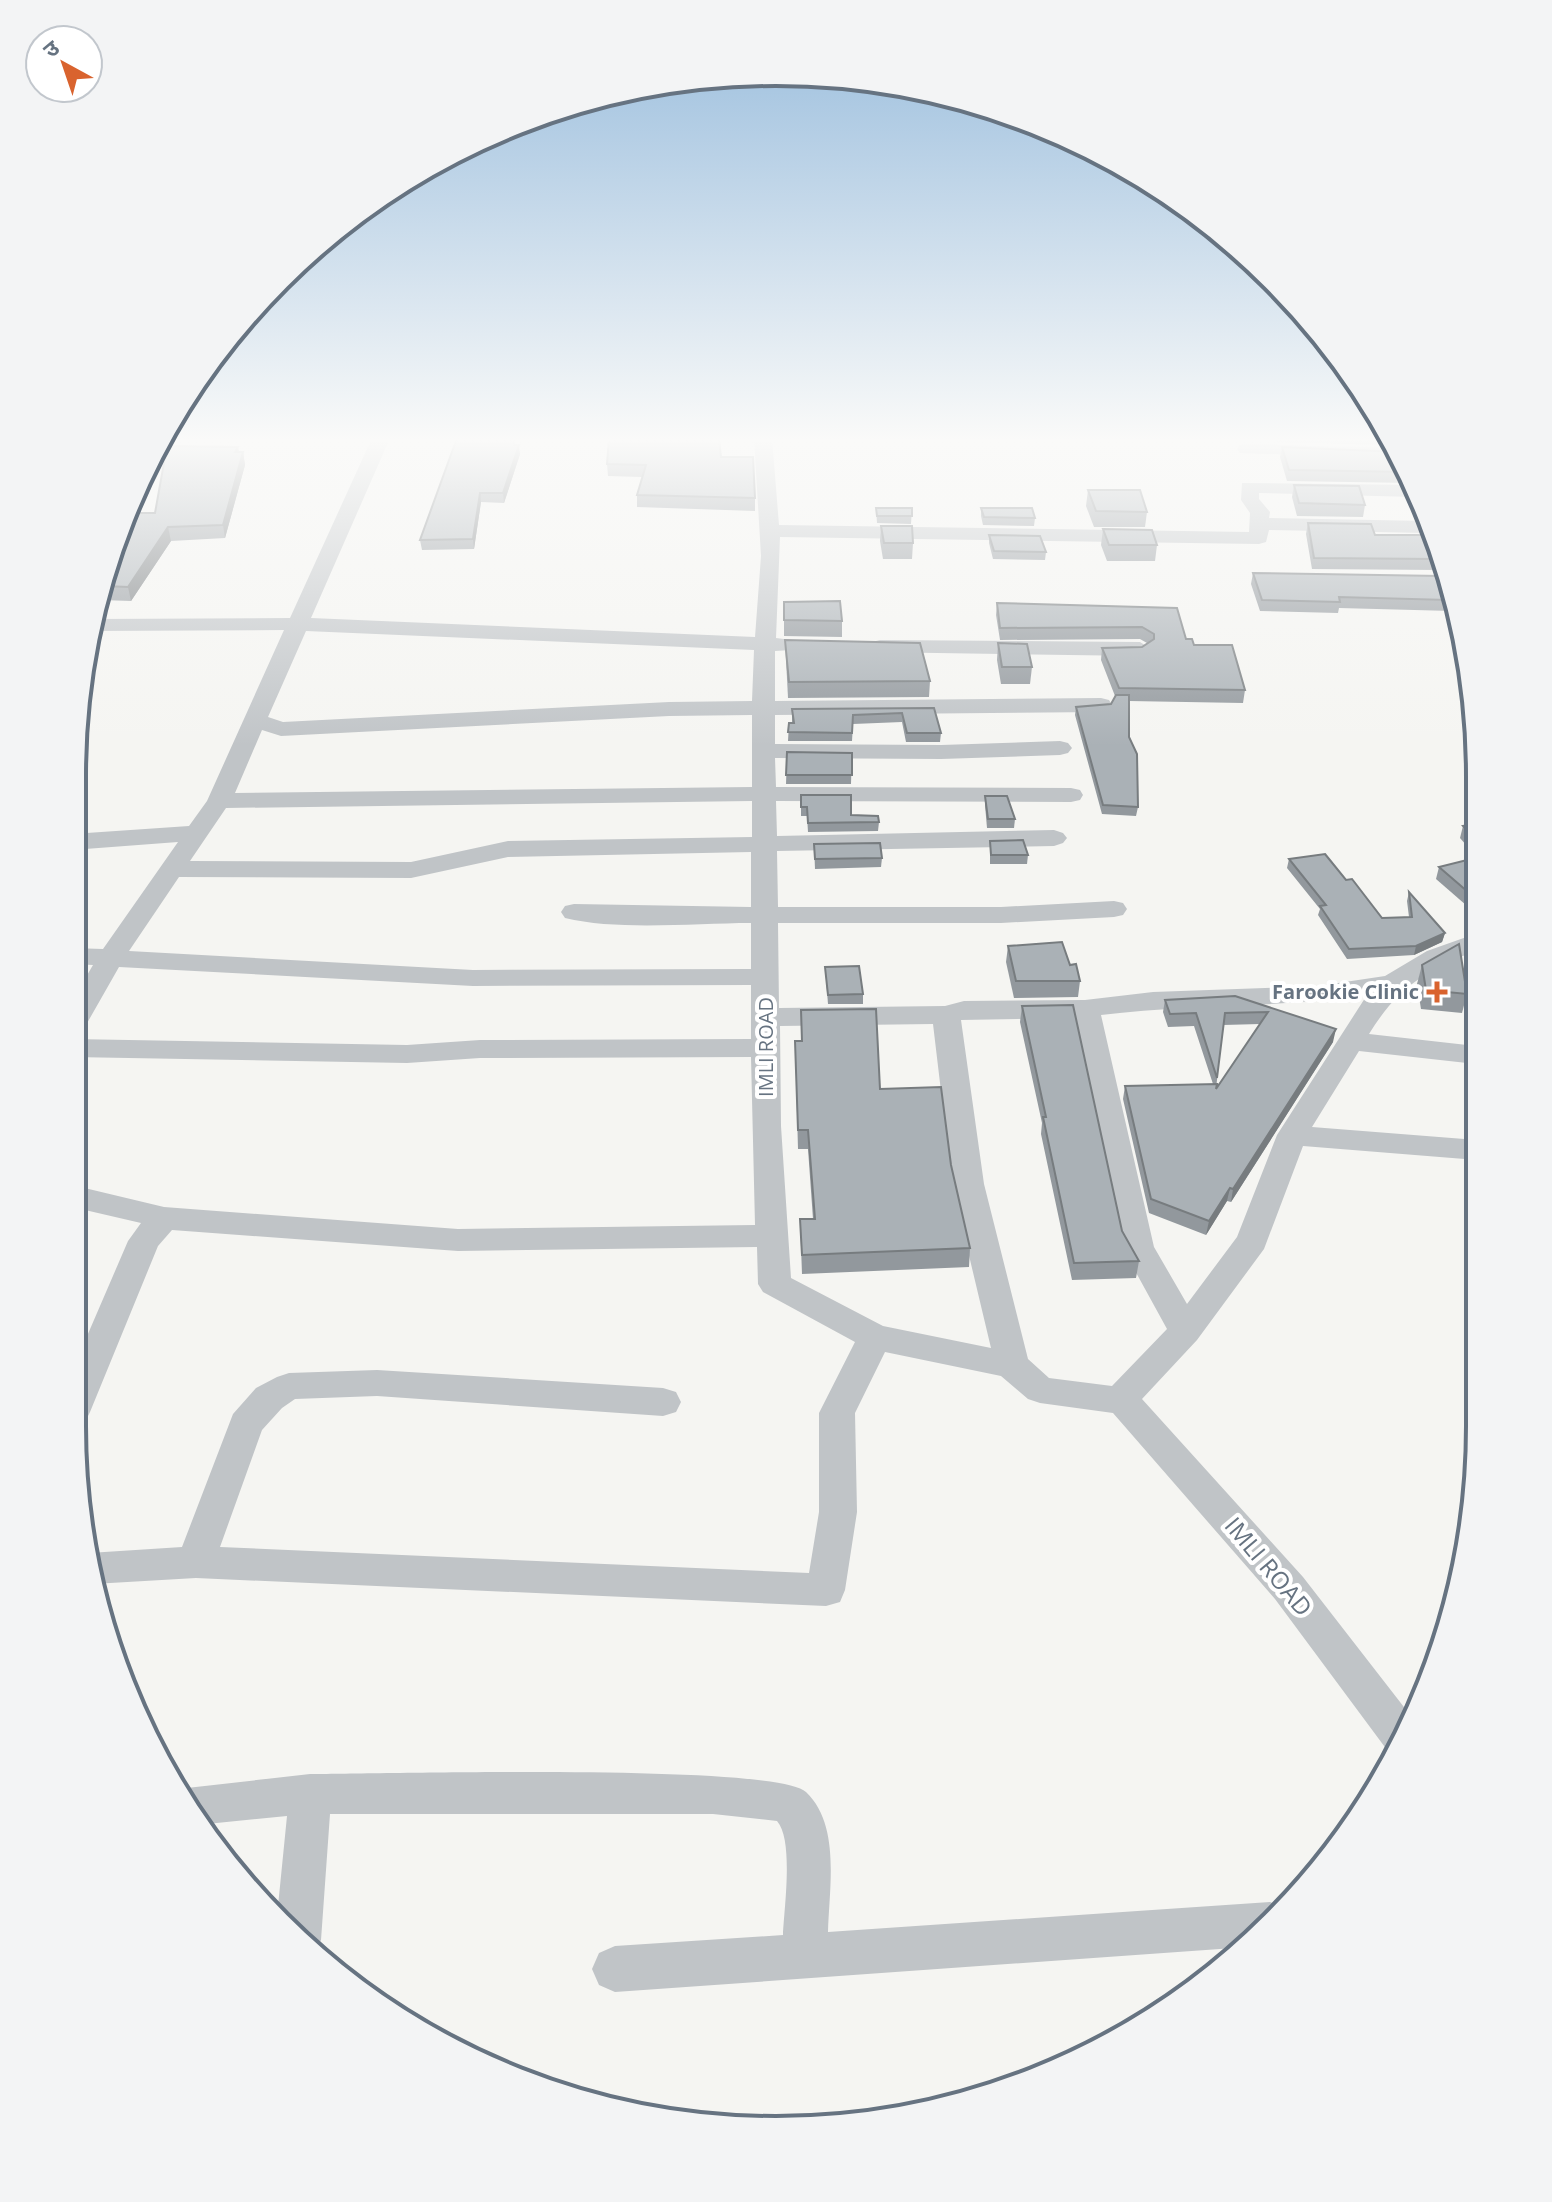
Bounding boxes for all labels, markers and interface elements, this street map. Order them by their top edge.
north arrow [24,24,104,104]
text: उ [36,32,66,64]
place label: Farookie Clinic [1272,978,1419,1005]
marker: Farookie Clinic [1426,981,1448,1003]
street label: IMLI ROAD [752,997,779,1097]
street label: IMLI ROAD [1218,1510,1320,1623]

